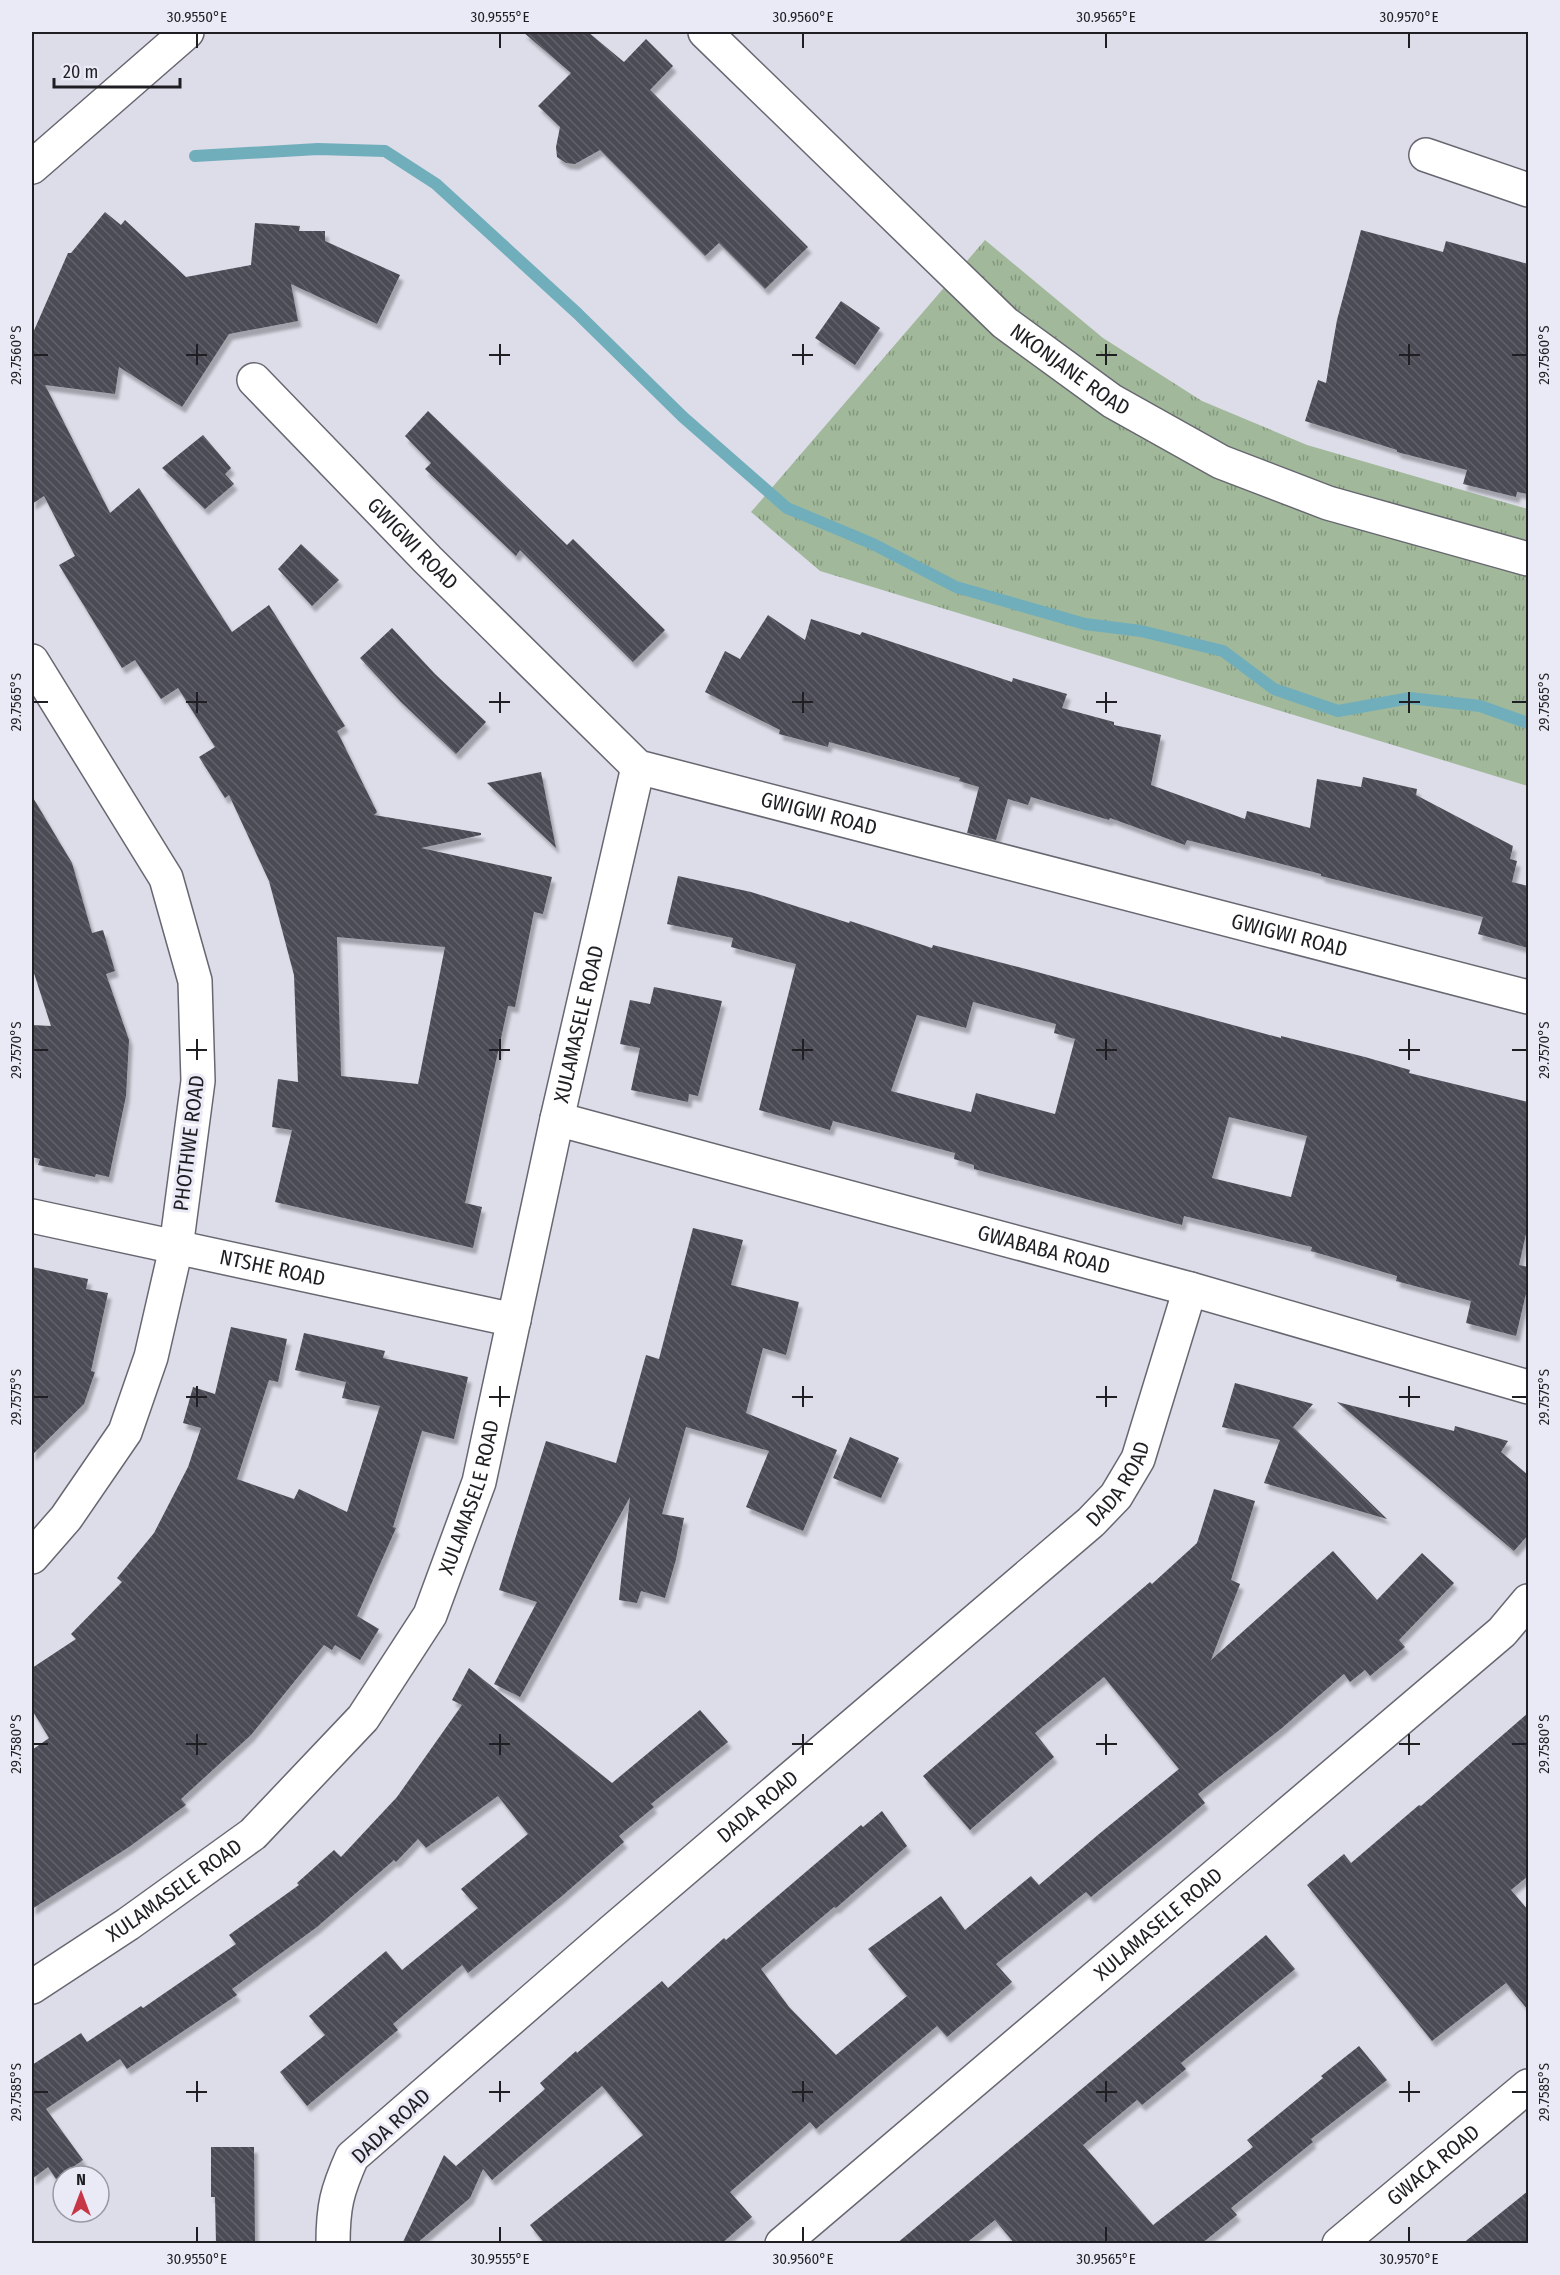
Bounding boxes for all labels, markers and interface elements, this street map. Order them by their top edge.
text: 30.9550°E [167,8,227,26]
text: 30.9555°E [470,8,530,26]
text: 30.9560°E [773,8,833,26]
text: 30.9565°E [1076,8,1136,26]
text: 30.9570°E [1379,8,1439,26]
scale bar [54,51,180,89]
text: 20 m [63,61,98,83]
street label: NKONJANE ROAD [1005,318,1134,421]
text: 29.7560°S [7,325,25,385]
text: 29.7560°S [1535,325,1553,385]
street label: GWIGWI ROAD [362,492,464,595]
text: 29.7565°S [7,673,25,731]
text: 29.7565°S [1535,673,1553,731]
street label: GWIGWI ROAD [758,786,880,841]
street label: GWIGWI ROAD [1229,908,1350,963]
street label: XULAMASELE ROAD [548,943,610,1105]
text: 29.7570°S [7,1021,25,1079]
text: 29.7570°S [1535,1021,1553,1079]
street label: PHOTHWE ROAD [168,1074,210,1212]
street label: GWABABA ROAD [975,1220,1113,1280]
street label: NTSHE ROAD [217,1244,328,1292]
text: 29.7575°S [7,1369,25,1425]
text: 29.7575°S [1535,1369,1553,1425]
street label: XULAMASELE ROAD [433,1418,505,1578]
street label: DADA ROAD [1081,1438,1156,1532]
text: 29.7580°S [7,1714,25,1774]
text: 29.7580°S [1535,1714,1553,1774]
street label: DADA ROAD [712,1765,804,1849]
street label: XULAMASELE ROAD [101,1833,247,1948]
street label: XULAMASELE ROAD [1089,1862,1228,1986]
text: 29.7585°S [7,2063,25,2121]
text: 29.7585°S [1535,2063,1553,2121]
street label: DADA ROAD [346,2083,436,2169]
street label: GWACA ROAD [1382,2119,1485,2211]
north arrow [51,2164,111,2224]
text: N [76,2170,86,2189]
text: 30.9550°E [167,2250,227,2268]
text: 30.9555°E [470,2250,530,2268]
text: 30.9560°E [773,2250,833,2268]
text: 30.9565°E [1076,2250,1136,2268]
text: 30.9570°E [1379,2250,1439,2268]

